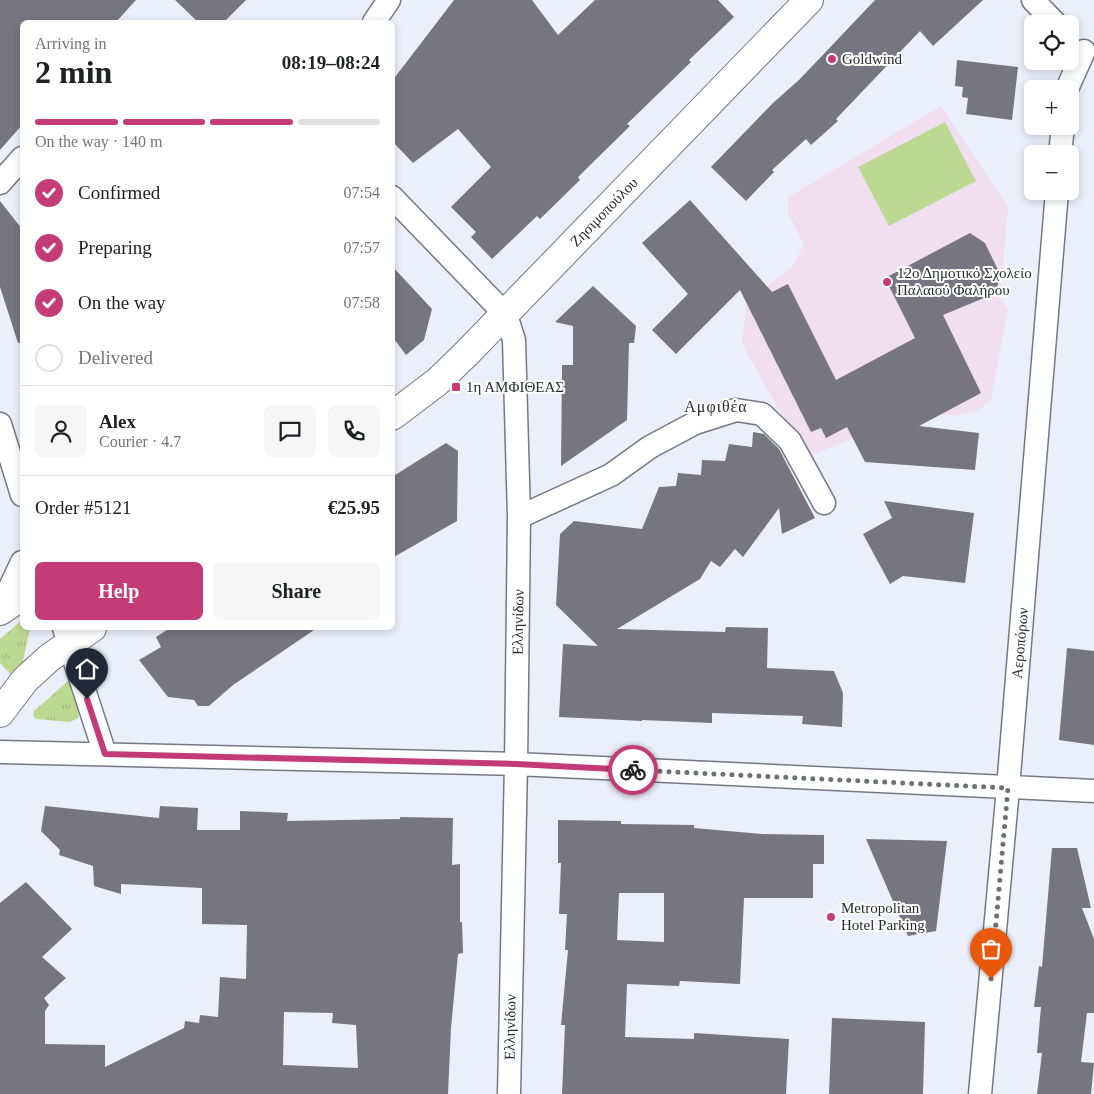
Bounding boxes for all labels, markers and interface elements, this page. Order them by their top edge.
map controls [1024,15,1079,200]
button: locate [1024,15,1079,70]
text: Arriving in [35,35,107,52]
place label: Goldwind [842,51,903,67]
text: 08:19–08:24 [282,52,380,73]
marker: Goldwind [826,53,838,65]
text: 2 min [35,54,112,90]
button: + [1024,80,1079,135]
text: On the way · 140 m [35,133,163,150]
button: − [1024,145,1079,200]
street label: Ζησιμοπούλου [567,174,641,250]
icon: check [35,179,63,207]
text: Confirmed [78,182,160,203]
text: 07:54 [344,184,380,201]
icon: check [35,234,63,262]
text: Preparing [78,237,152,258]
text: 07:57 [344,239,380,256]
place label: 12ο Δημοτικό Σχολείο Παλαιού Φαλήρου [897,265,1032,298]
marker: 12ο Δημοτικό Σχολείο Παλαιού Φαλήρου [881,276,893,288]
icon: check [35,289,63,317]
text: On the way [78,292,166,313]
text: 07:58 [344,294,380,311]
text: Delivered [78,347,153,368]
place label: 1η ΑΜΦΙΘΕΑΣ [466,379,564,395]
marker: 1η ΑΜΦΙΘΕΑΣ [450,381,462,393]
district label: Αμφιθέα [684,398,748,416]
button: person [35,405,87,457]
button: chat [264,405,316,457]
button: phone [328,405,380,457]
text: Alex [99,411,136,432]
text: Courier · 4.7 [99,433,181,450]
text: Order #5121 [35,497,132,518]
text: €25.95 [328,497,380,518]
button: Help [35,562,203,620]
button: Share [213,562,380,620]
street label: Ελληνίδων [509,589,527,655]
street label: Αεροπόρων [1009,607,1031,679]
pin [66,648,108,699]
icon: home [73,655,101,683]
courier [608,745,658,795]
icon: bike [619,756,647,784]
place label: Metropolitan Hotel Parking [841,900,925,933]
marker: Metropolitan Hotel Parking [825,911,837,923]
pin [970,928,1012,979]
icon: bag [977,935,1005,963]
street label: Ελληνίδων [501,994,519,1060]

